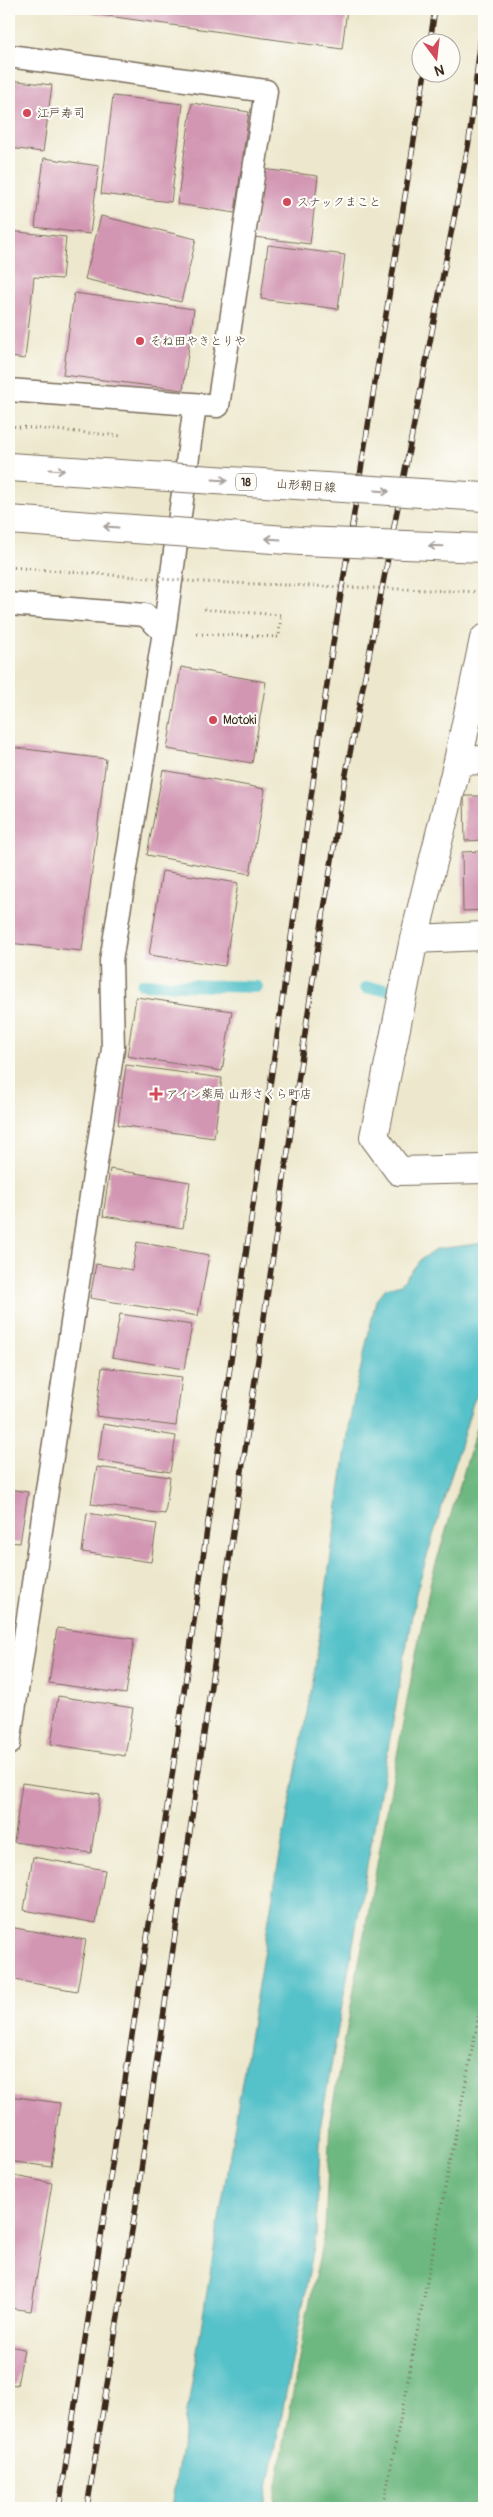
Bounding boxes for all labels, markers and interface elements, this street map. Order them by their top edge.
north arrow [410,32,460,82]
text: N [432,61,446,80]
place label: 江戸寿司 [37,106,85,121]
marker: 江戸寿司 [21,107,33,119]
place label: スナックまこと [297,195,381,210]
marker: スナックまこと [281,196,293,208]
place label: そね田やきとりや [150,334,246,349]
marker: そね田やきとりや [134,335,146,347]
one-way arrow [49,465,65,474]
road number: 18 [236,474,256,491]
one-way arrow [211,476,227,485]
street label: 山形朝日線 [276,476,336,496]
one-way arrow [373,486,389,495]
one-way arrow [103,522,119,532]
one-way arrow [266,534,282,543]
one-way arrow [428,542,444,551]
place label: Motoki [223,713,257,728]
marker: Motoki [207,714,219,726]
place label: アイン薬局 山形さくら町店 [166,1087,312,1102]
marker: アイン薬局 山形さくら町店 [150,1088,162,1100]

